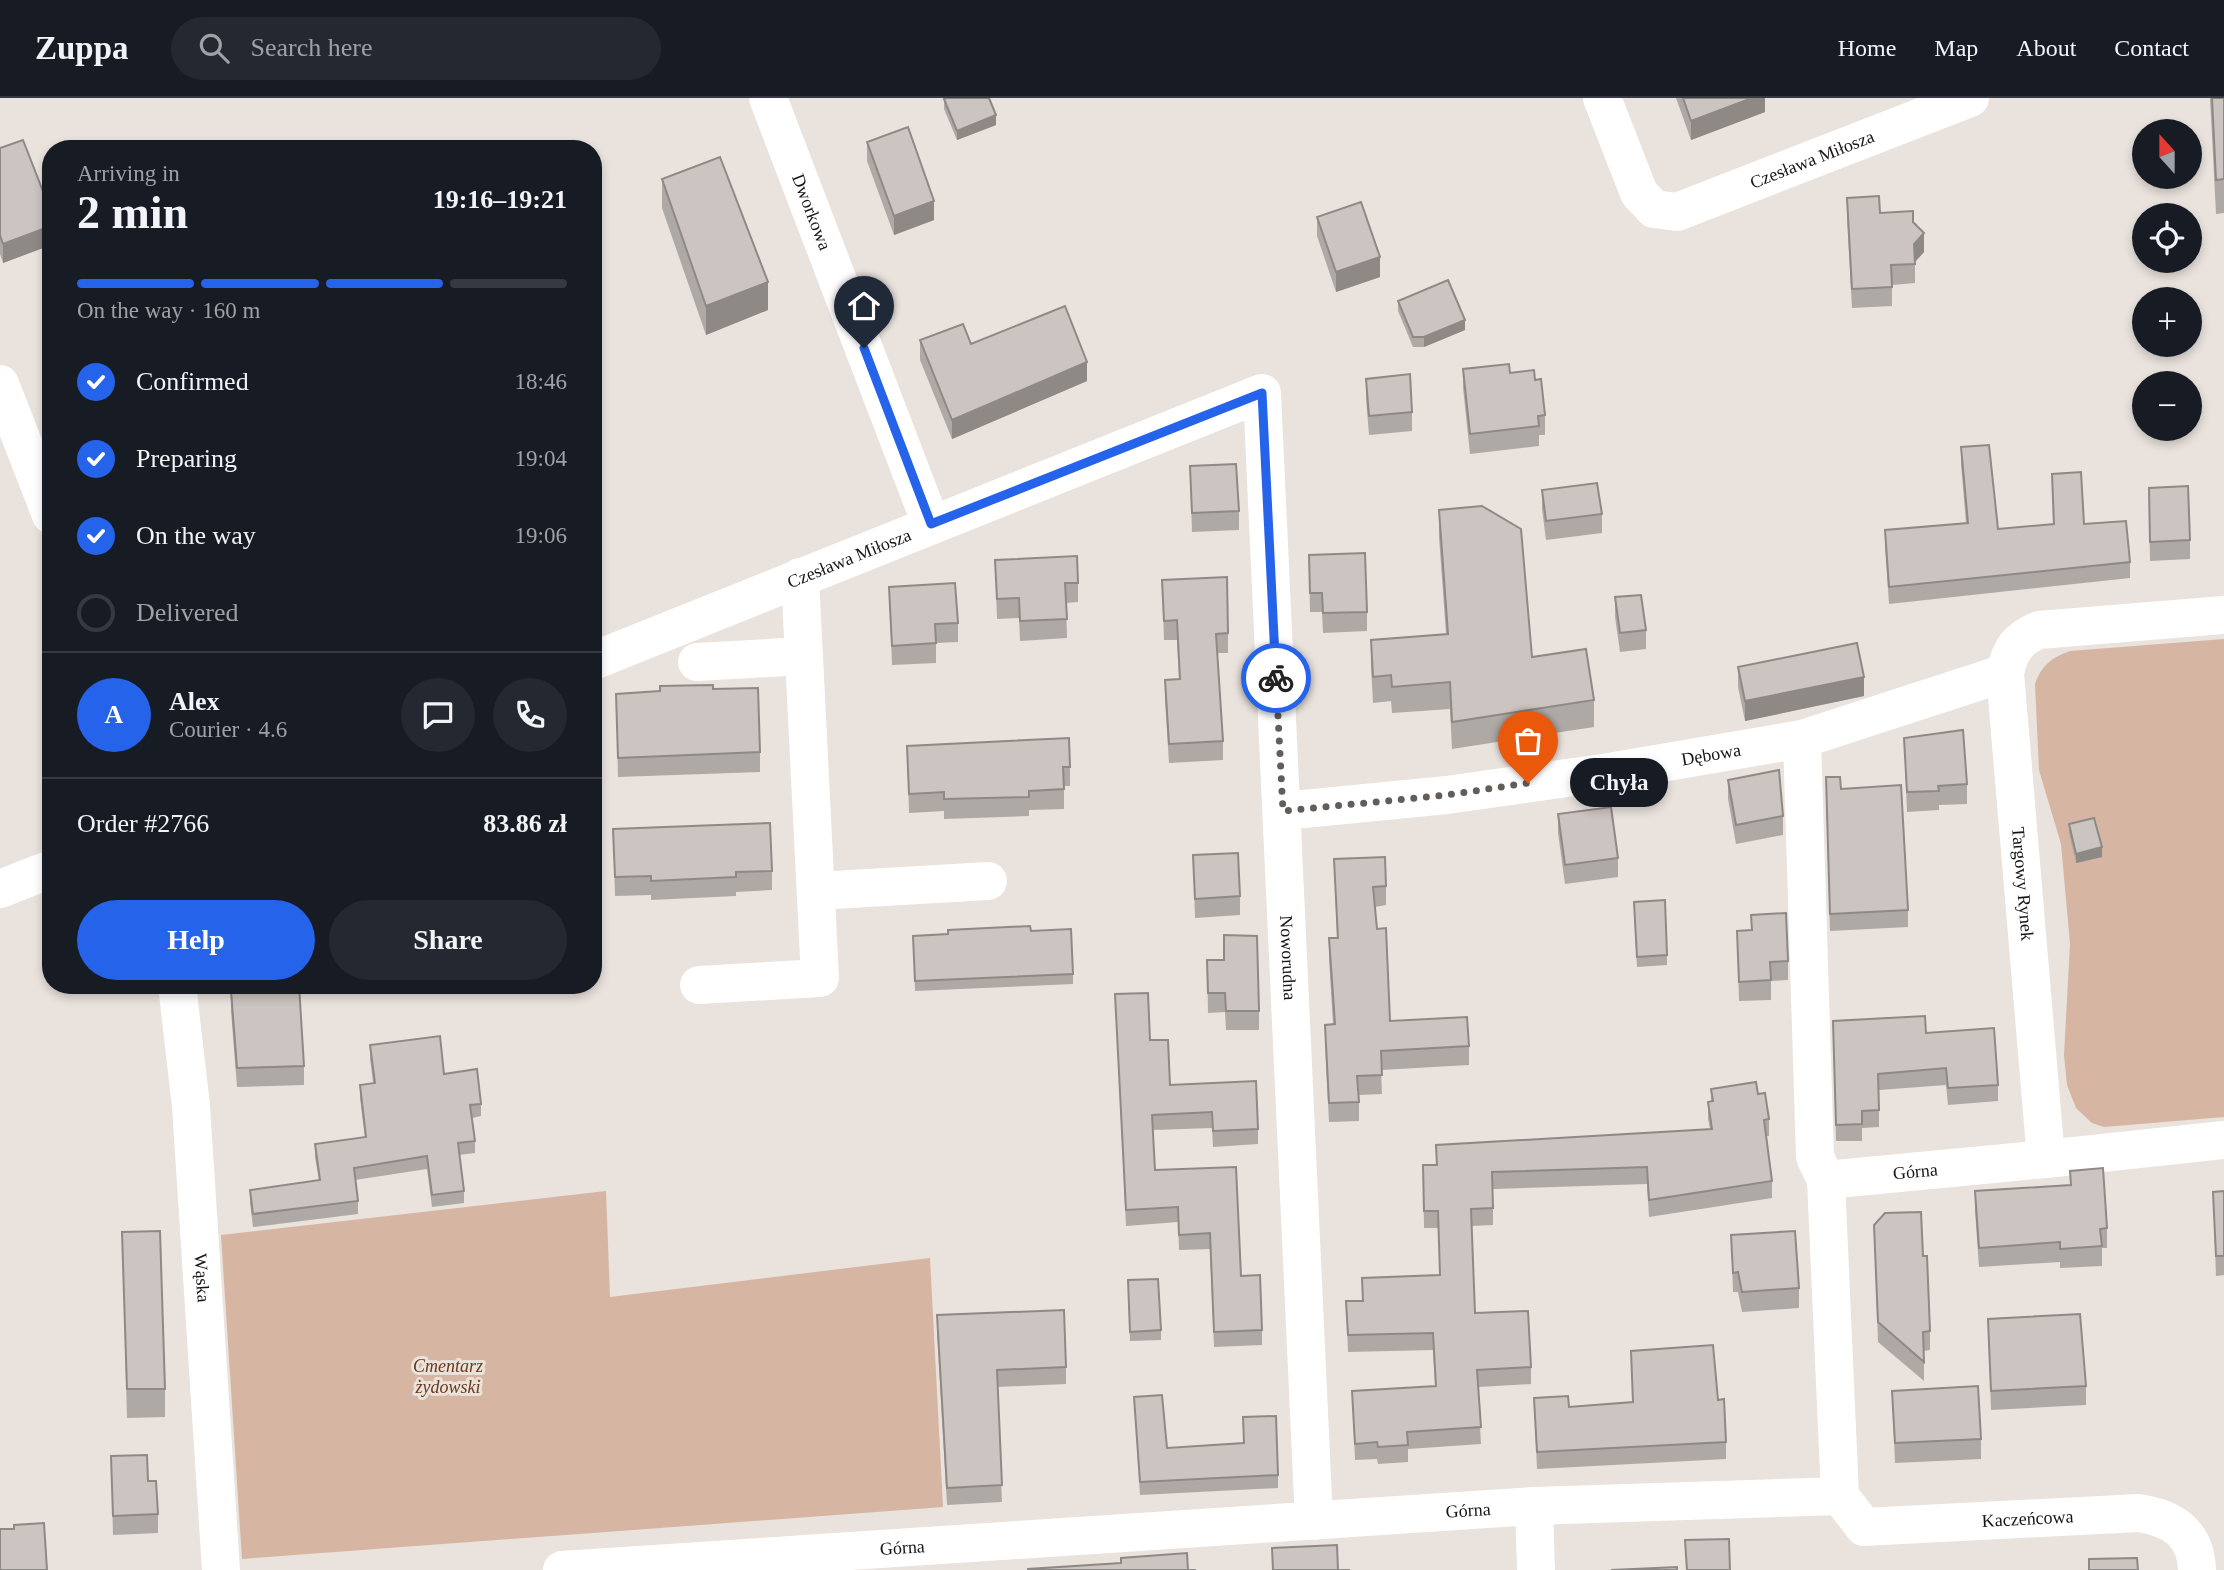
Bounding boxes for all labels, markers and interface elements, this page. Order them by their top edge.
search box [171,17,661,80]
icon: search [195,29,233,67]
text: Zuppa [35,30,129,66]
text: Search here [251,33,373,62]
text: Home [1838,35,1896,61]
text: Map [1934,35,1978,61]
text: About [2016,35,2076,61]
text: Contact [2114,35,2189,61]
north arrow [2132,119,2202,189]
map controls [2132,119,2202,441]
street label: Czesława Miłosza [1747,126,1877,193]
text: Arriving in [77,161,180,186]
street label: Dworkowa [788,171,835,253]
text: 19:16–19:21 [433,185,567,214]
text: 2 min [77,187,188,238]
button: locate [2132,203,2202,273]
pin [834,276,894,348]
icon: home [845,287,883,325]
button: + [2132,287,2202,357]
text: On the way · 160 m [77,298,260,323]
icon: check [77,363,115,401]
text: Confirmed [136,367,249,396]
text: 18:46 [515,369,567,394]
button: − [2132,371,2202,441]
icon: check [77,440,115,478]
text: Preparing [136,444,237,473]
text: 19:04 [515,446,567,471]
icon: check [77,517,115,555]
text: On the way [136,521,256,550]
text: 19:06 [515,523,567,548]
street label: Czesława Miłosza [784,525,914,592]
text: Delivered [136,598,239,627]
courier [1241,643,1311,713]
icon: bike [1257,659,1295,697]
button: chat [401,678,475,752]
button: phone [493,678,567,752]
text: Alex [169,687,220,716]
text: A [105,700,123,729]
pin [1498,711,1558,783]
text: Courier · 4.6 [169,717,287,742]
icon: bag [1509,722,1547,760]
street label: Dębowa [1680,740,1742,769]
callout: Chyła [1570,758,1668,808]
text: Chyła [1590,770,1648,795]
text: Order #2766 [77,809,209,838]
text: 83.86 zł [483,809,567,838]
street label: Targowy Rynek [2008,826,2038,942]
button: Help [77,900,315,980]
button: Share [329,900,567,980]
street label: Noworudna [1276,915,1300,1001]
street label: Górna [1892,1159,1939,1184]
street label: Wąska [191,1253,214,1303]
park label: Cmentarz żydowski [413,1356,483,1397]
street label: Górna [1445,1499,1491,1522]
street label: Kaczeńcowa [1981,1506,2074,1531]
street label: Górna [879,1536,925,1559]

